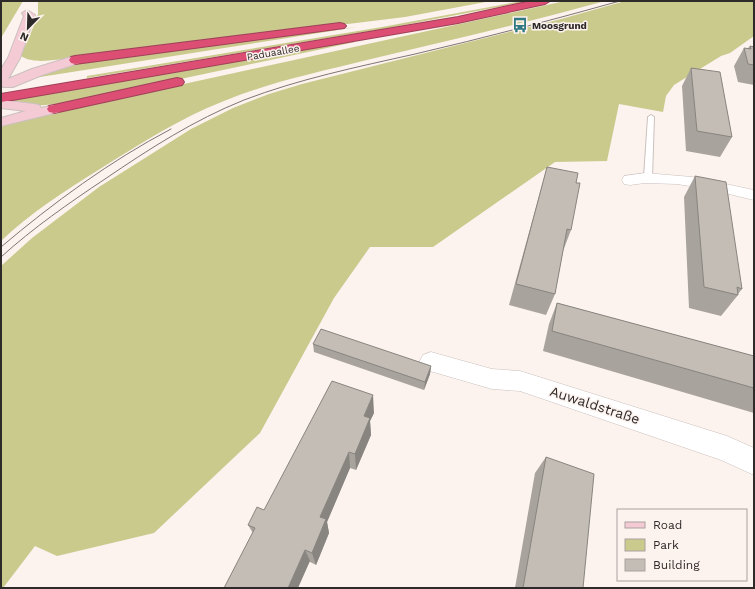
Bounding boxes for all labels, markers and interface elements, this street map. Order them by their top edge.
north arrow [8,8,48,48]
bus stop icon: Moosgrund [511,16,529,34]
place label: Moosgrund [532,20,587,31]
text: N [18,29,31,44]
street label: Paduaallee [246,42,300,63]
street label: Auwaldstraße [548,383,642,427]
legend [617,509,747,581]
text: Road [653,518,682,532]
text: Park [653,538,679,552]
text: Building [653,558,700,572]

